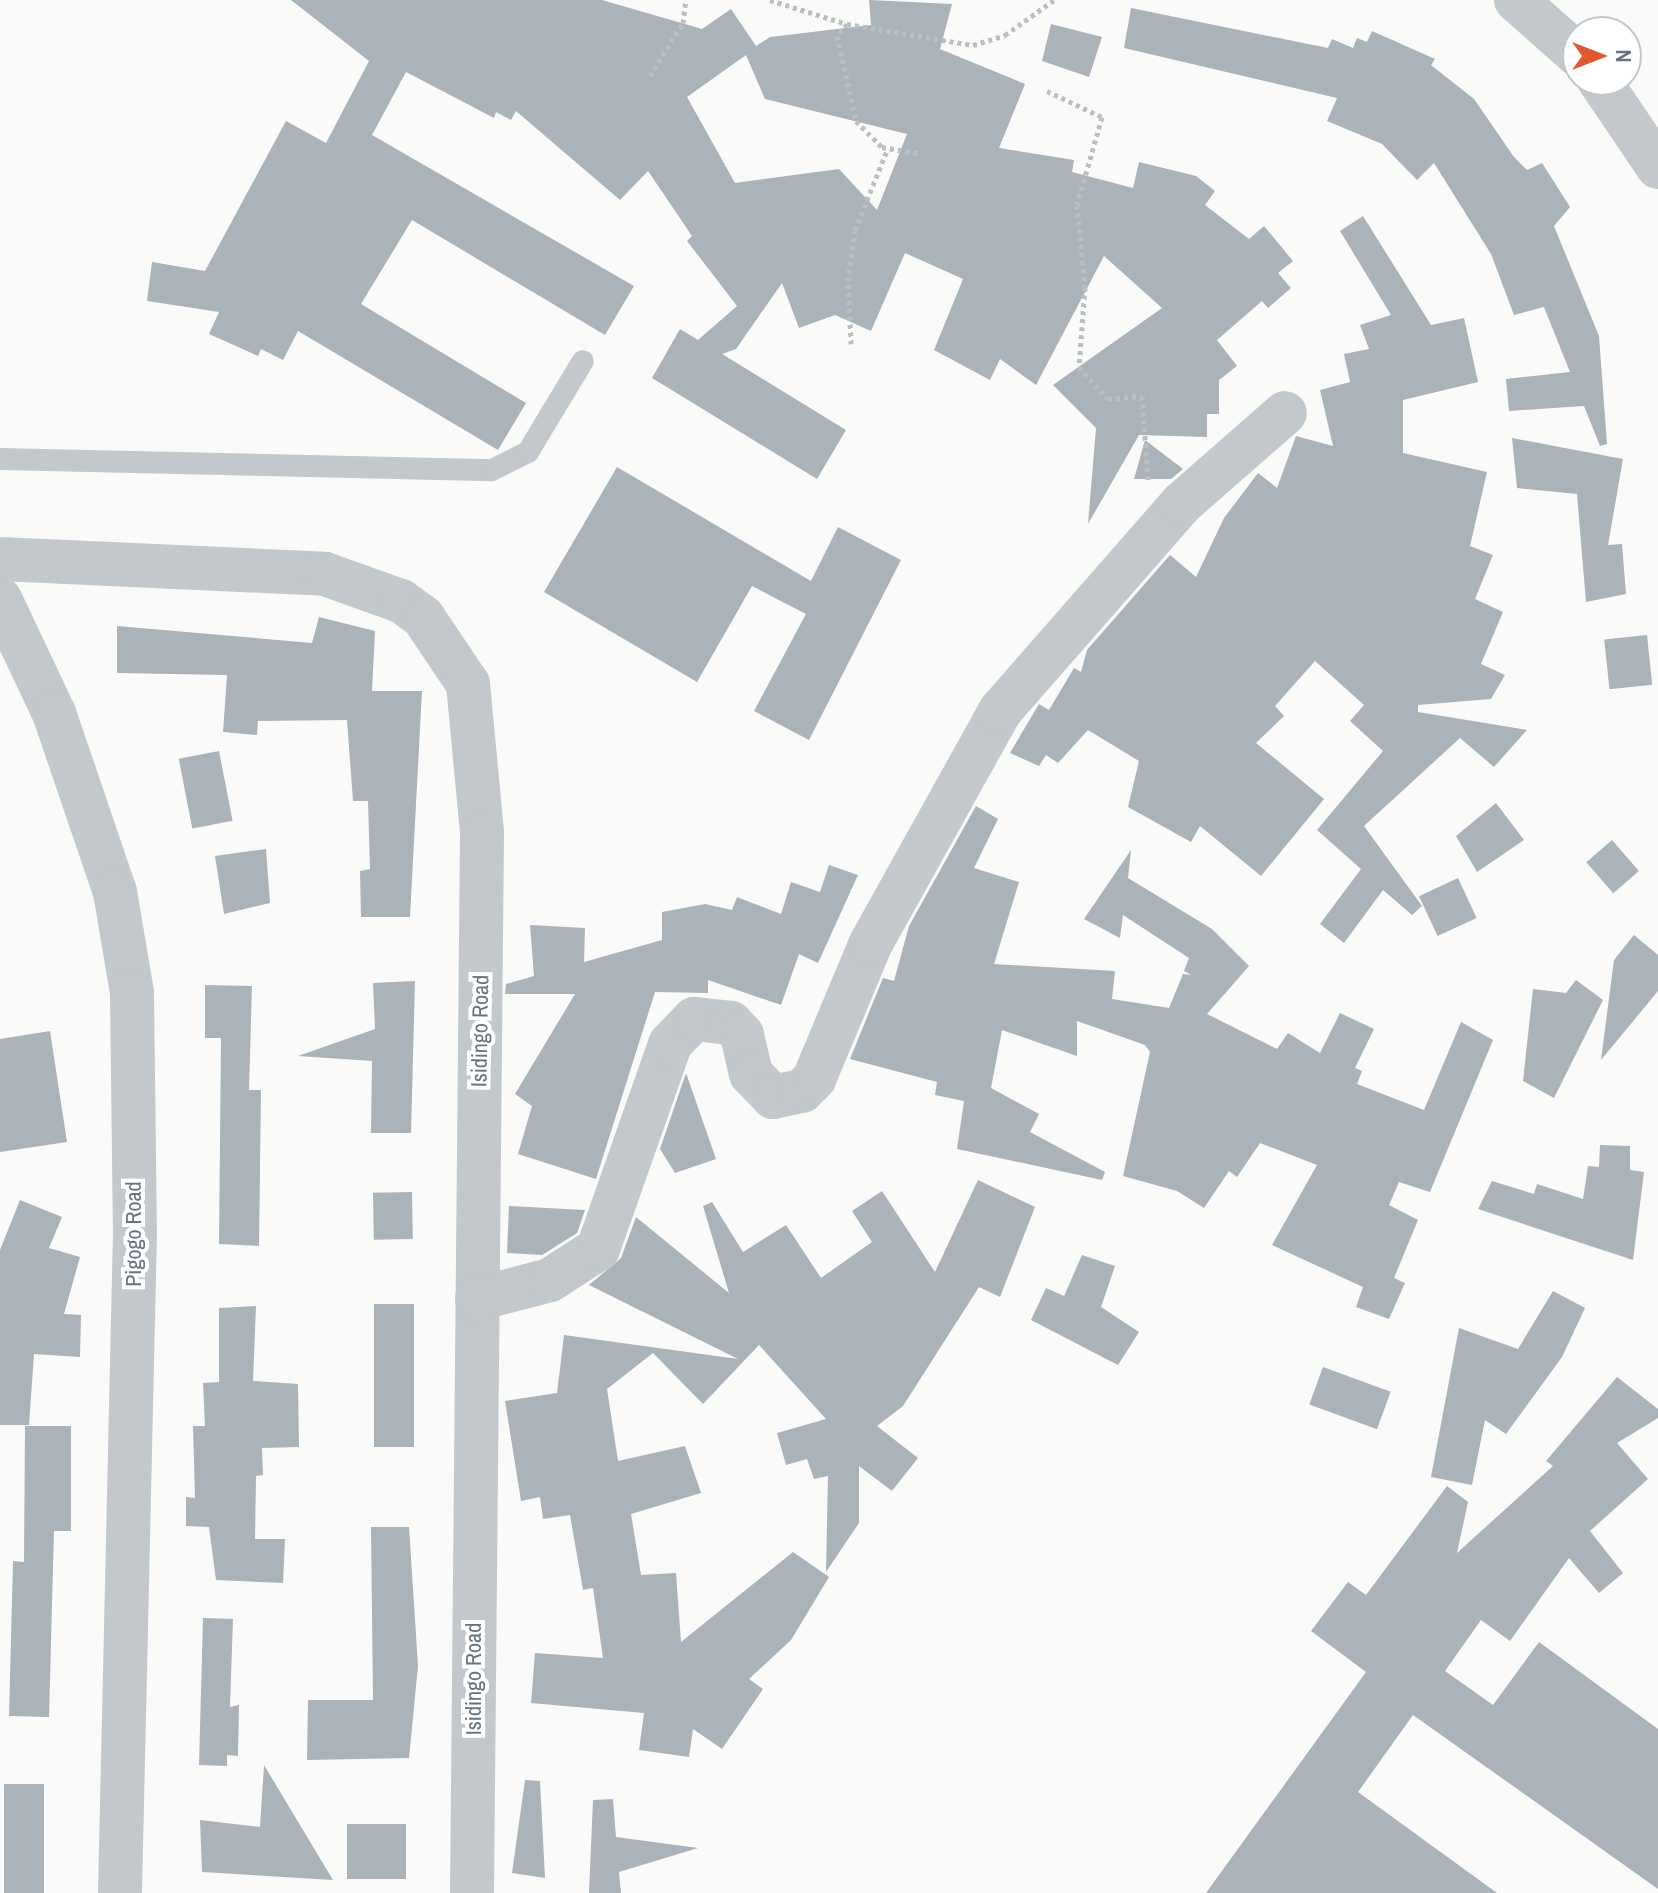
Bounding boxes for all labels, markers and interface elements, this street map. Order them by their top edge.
north arrow [1562,16,1642,96]
text: N [1609,49,1639,63]
street label: Isidingo Road [466,975,494,1087]
street label: Pigogo Road [121,1181,147,1287]
street label: Isidingo Road [461,1623,487,1735]

